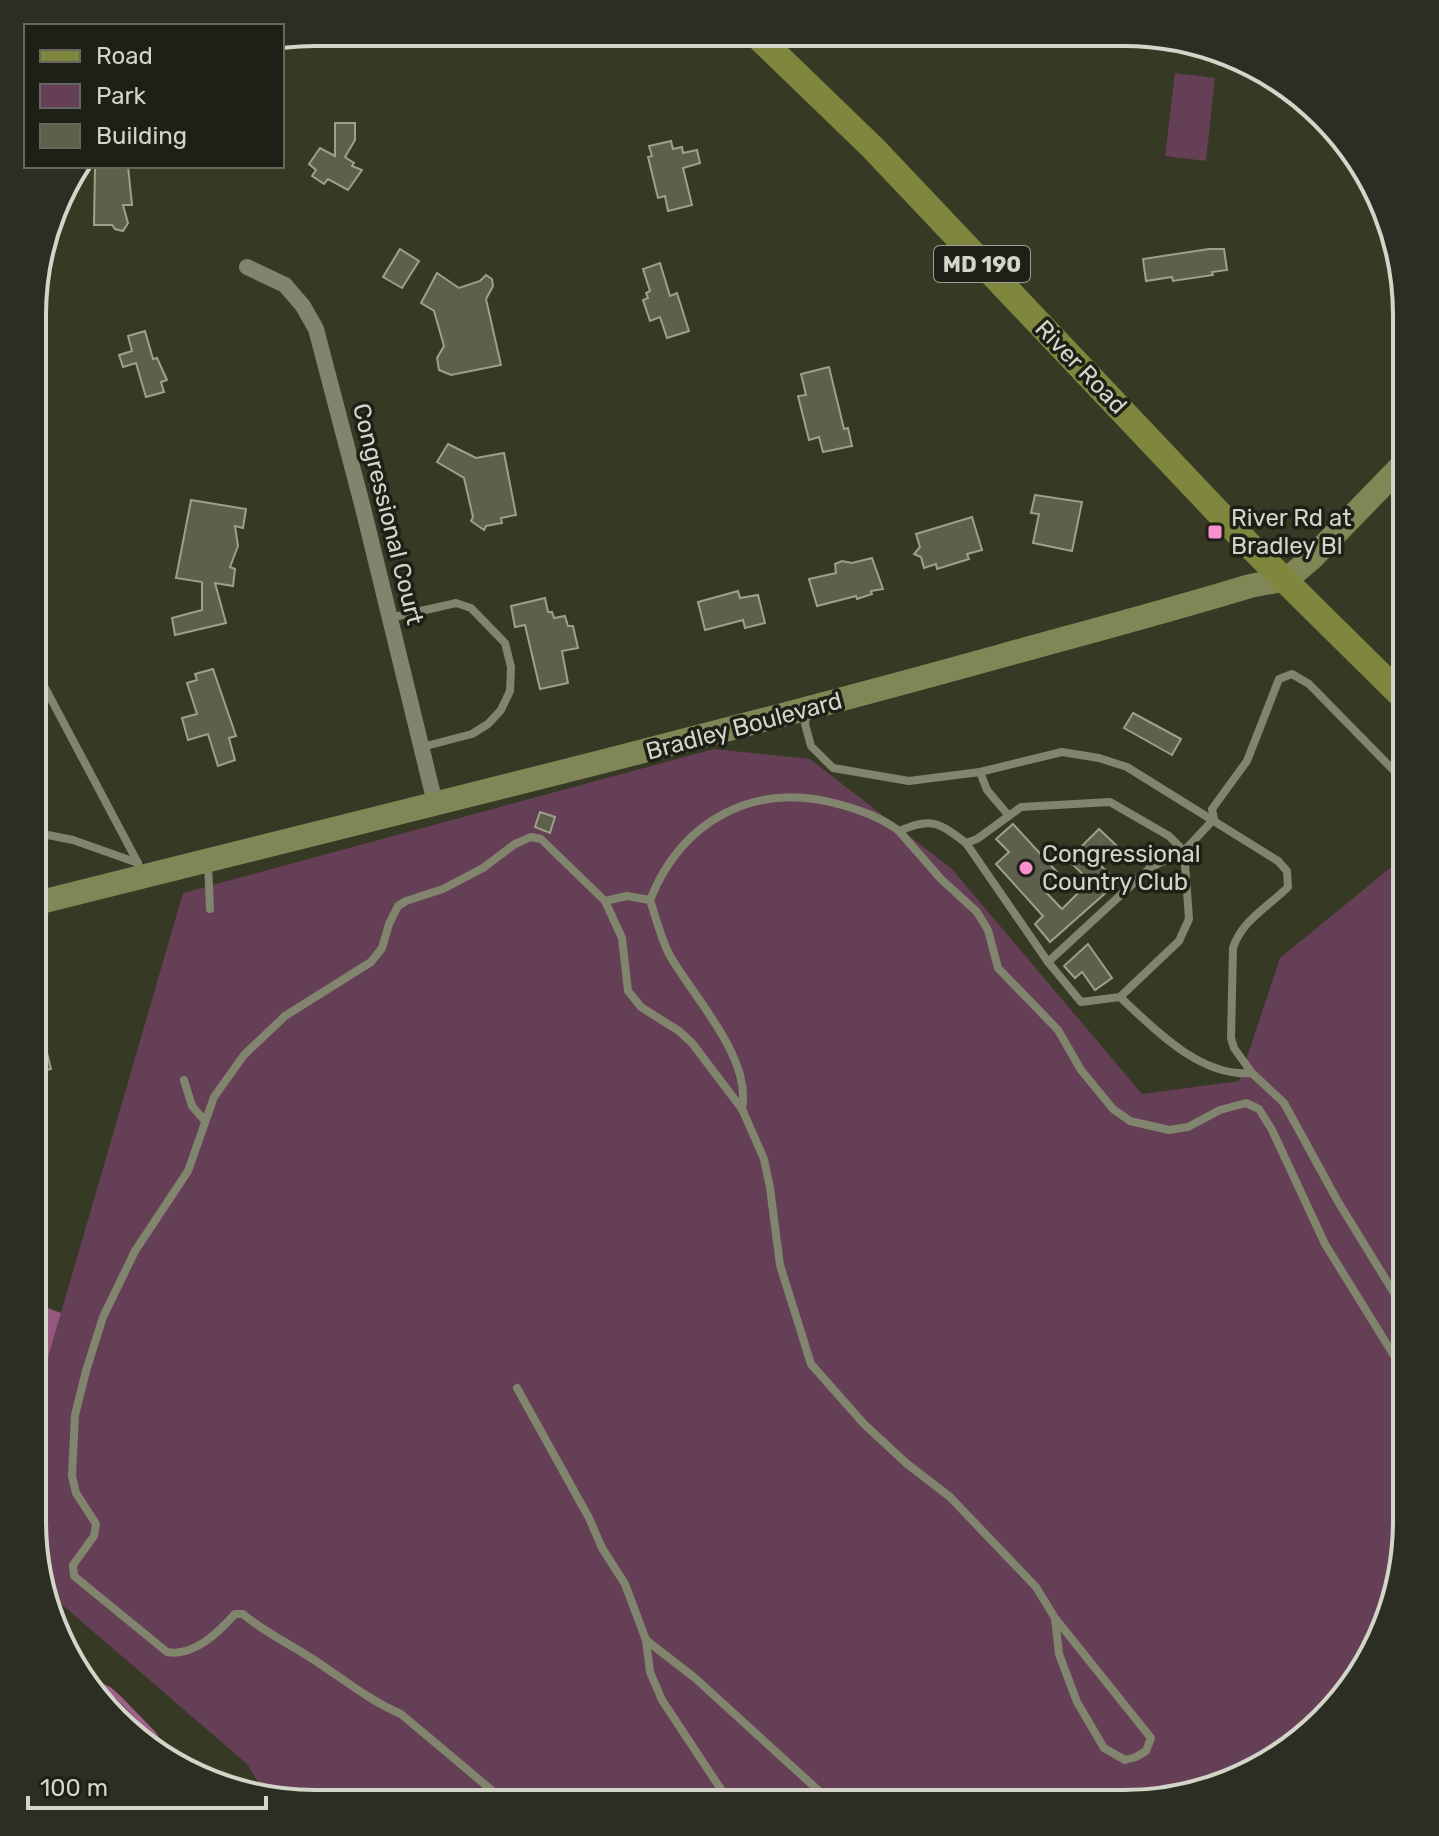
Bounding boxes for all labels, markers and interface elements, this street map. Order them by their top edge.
legend [24,24,284,168]
text: Road [96,42,153,70]
text: Park [96,82,147,110]
text: Building [96,122,187,150]
road number: MD 190 [934,246,1030,282]
street label: River Road [1030,314,1132,420]
street label: Congressional Court [347,400,429,628]
place label: River Rd at Bradley Bl [1231,504,1352,560]
marker: River Rd at Bradley Bl [1206,523,1224,541]
street label: Bradley Boulevard [643,686,845,766]
place label: Congressional Country Club [1042,840,1201,896]
marker: Congressional Country Club [1017,859,1035,877]
scale bar [28,1760,266,1810]
text: 100 m [40,1774,108,1802]

